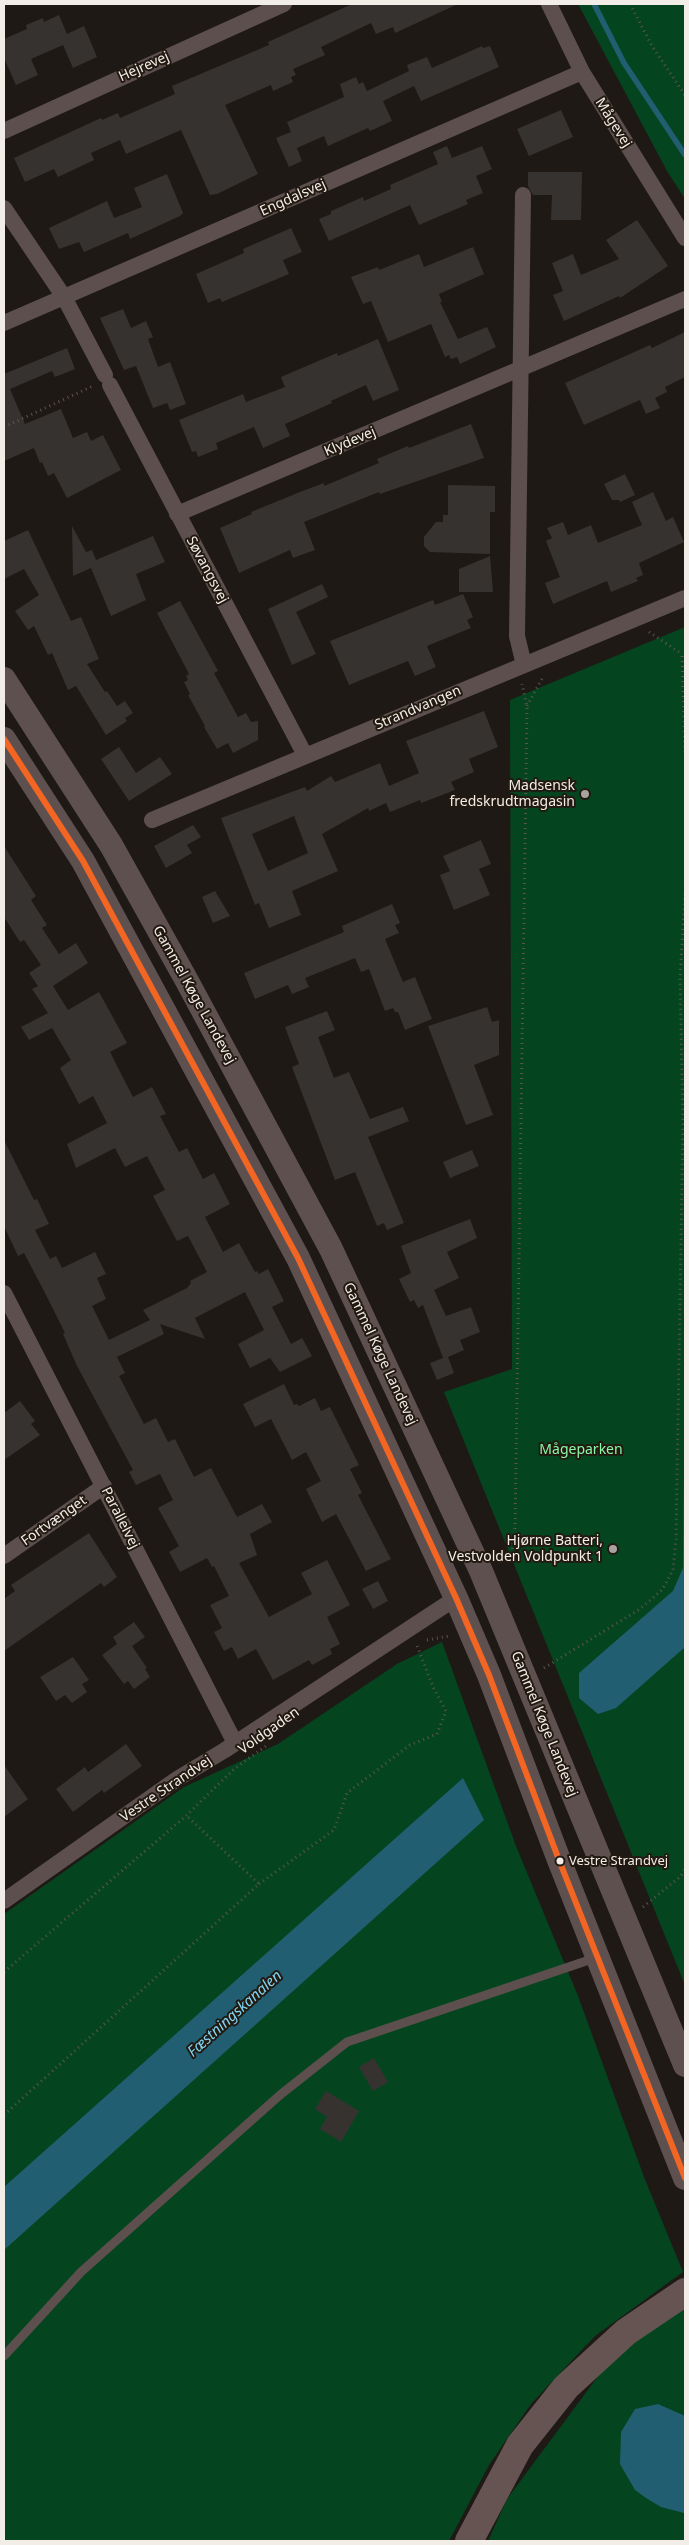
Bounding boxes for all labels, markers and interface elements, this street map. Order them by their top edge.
street label: Hejrevej [116,48,172,86]
street label: Mågevej [591,95,635,151]
street label: Engdalsvej [257,176,329,220]
street label: Klydevej [322,424,378,460]
street label: Søvangsvej [182,534,232,606]
street label: Strandvangen [372,682,464,734]
place label: Madsensk fredskrudtmagasin [450,778,575,810]
marker: Madsensk fredskrudtmagasin [579,788,591,800]
street label: Gammel Køge Landevej [149,923,239,1067]
street label: Gammel Køge Landevej [340,1280,420,1428]
park label: Mågeparken [539,1442,623,1458]
street label: Parallelvej [97,1484,143,1552]
street label: Fortvænget [18,1492,90,1550]
place label: Hjørne Batteri, Vestvolden Voldpunkt 1 [448,1533,603,1565]
marker: Hjørne Batteri, Vestvolden Voldpunkt 1 [607,1543,619,1555]
street label: Gammel Køge Landevej [507,1649,581,1799]
street label: Voldgaden [235,1704,303,1758]
street label: Vestre Strandvej [117,1752,215,1826]
place label: Vestre Strandvej [569,1853,668,1869]
marker: Vestre Strandvej [555,1856,565,1866]
water label: Fæstningskanalen [184,1967,286,2061]

